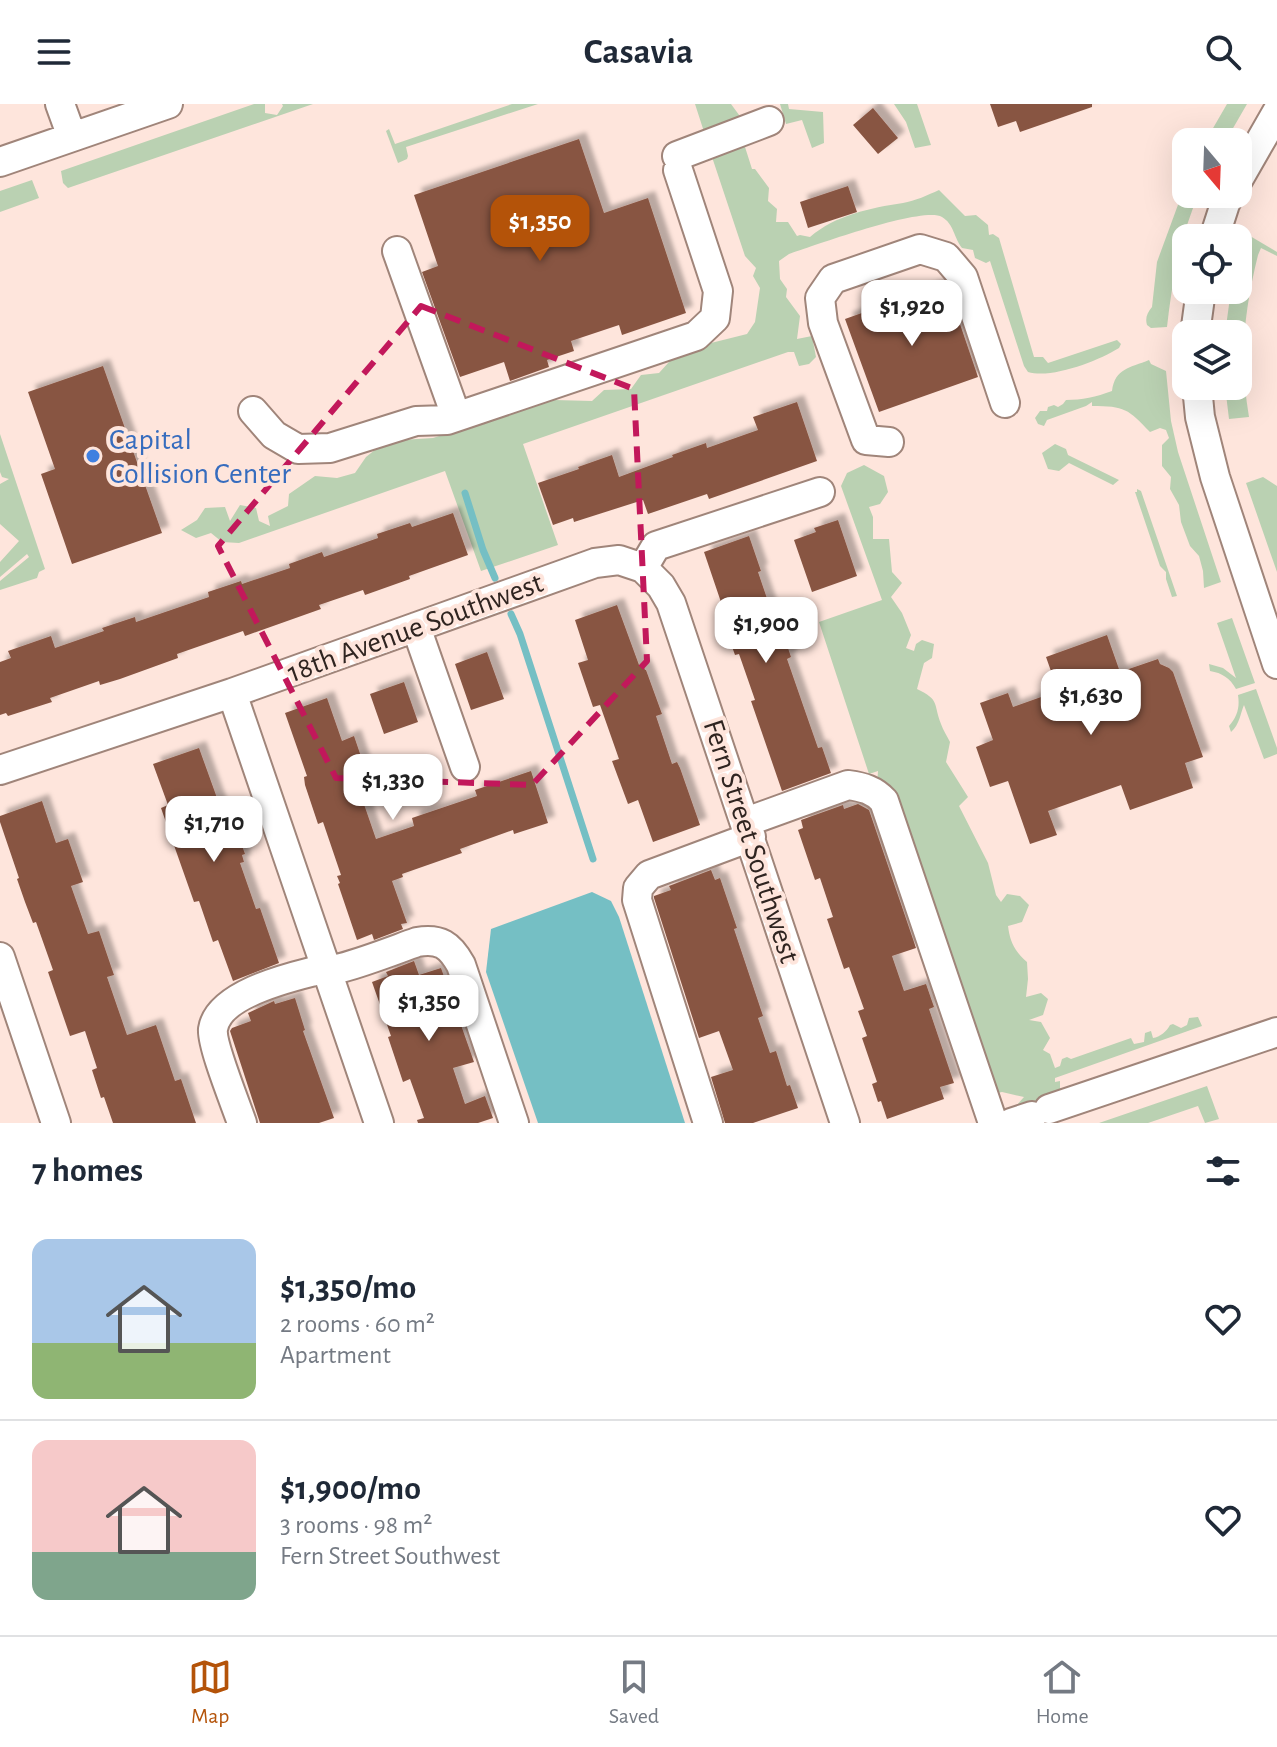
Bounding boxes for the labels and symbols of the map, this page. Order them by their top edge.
north arrow [1172,128,1252,208]
pin: $1,350 [475,195,605,263]
pin: $1,920 [847,280,977,348]
place label: Capital Collision Center [109,425,291,489]
marker: Capital Collision Center [84,447,102,465]
street label: 18th Avenue Southwest [284,568,548,688]
pin: $1,900 [701,597,831,665]
pin: $1,630 [1026,669,1156,737]
street label: Fern Street Southwest [698,716,805,967]
pin: $1,330 [328,754,458,822]
pin: $1,710 [149,796,279,864]
pin: $1,350 [364,975,494,1043]

